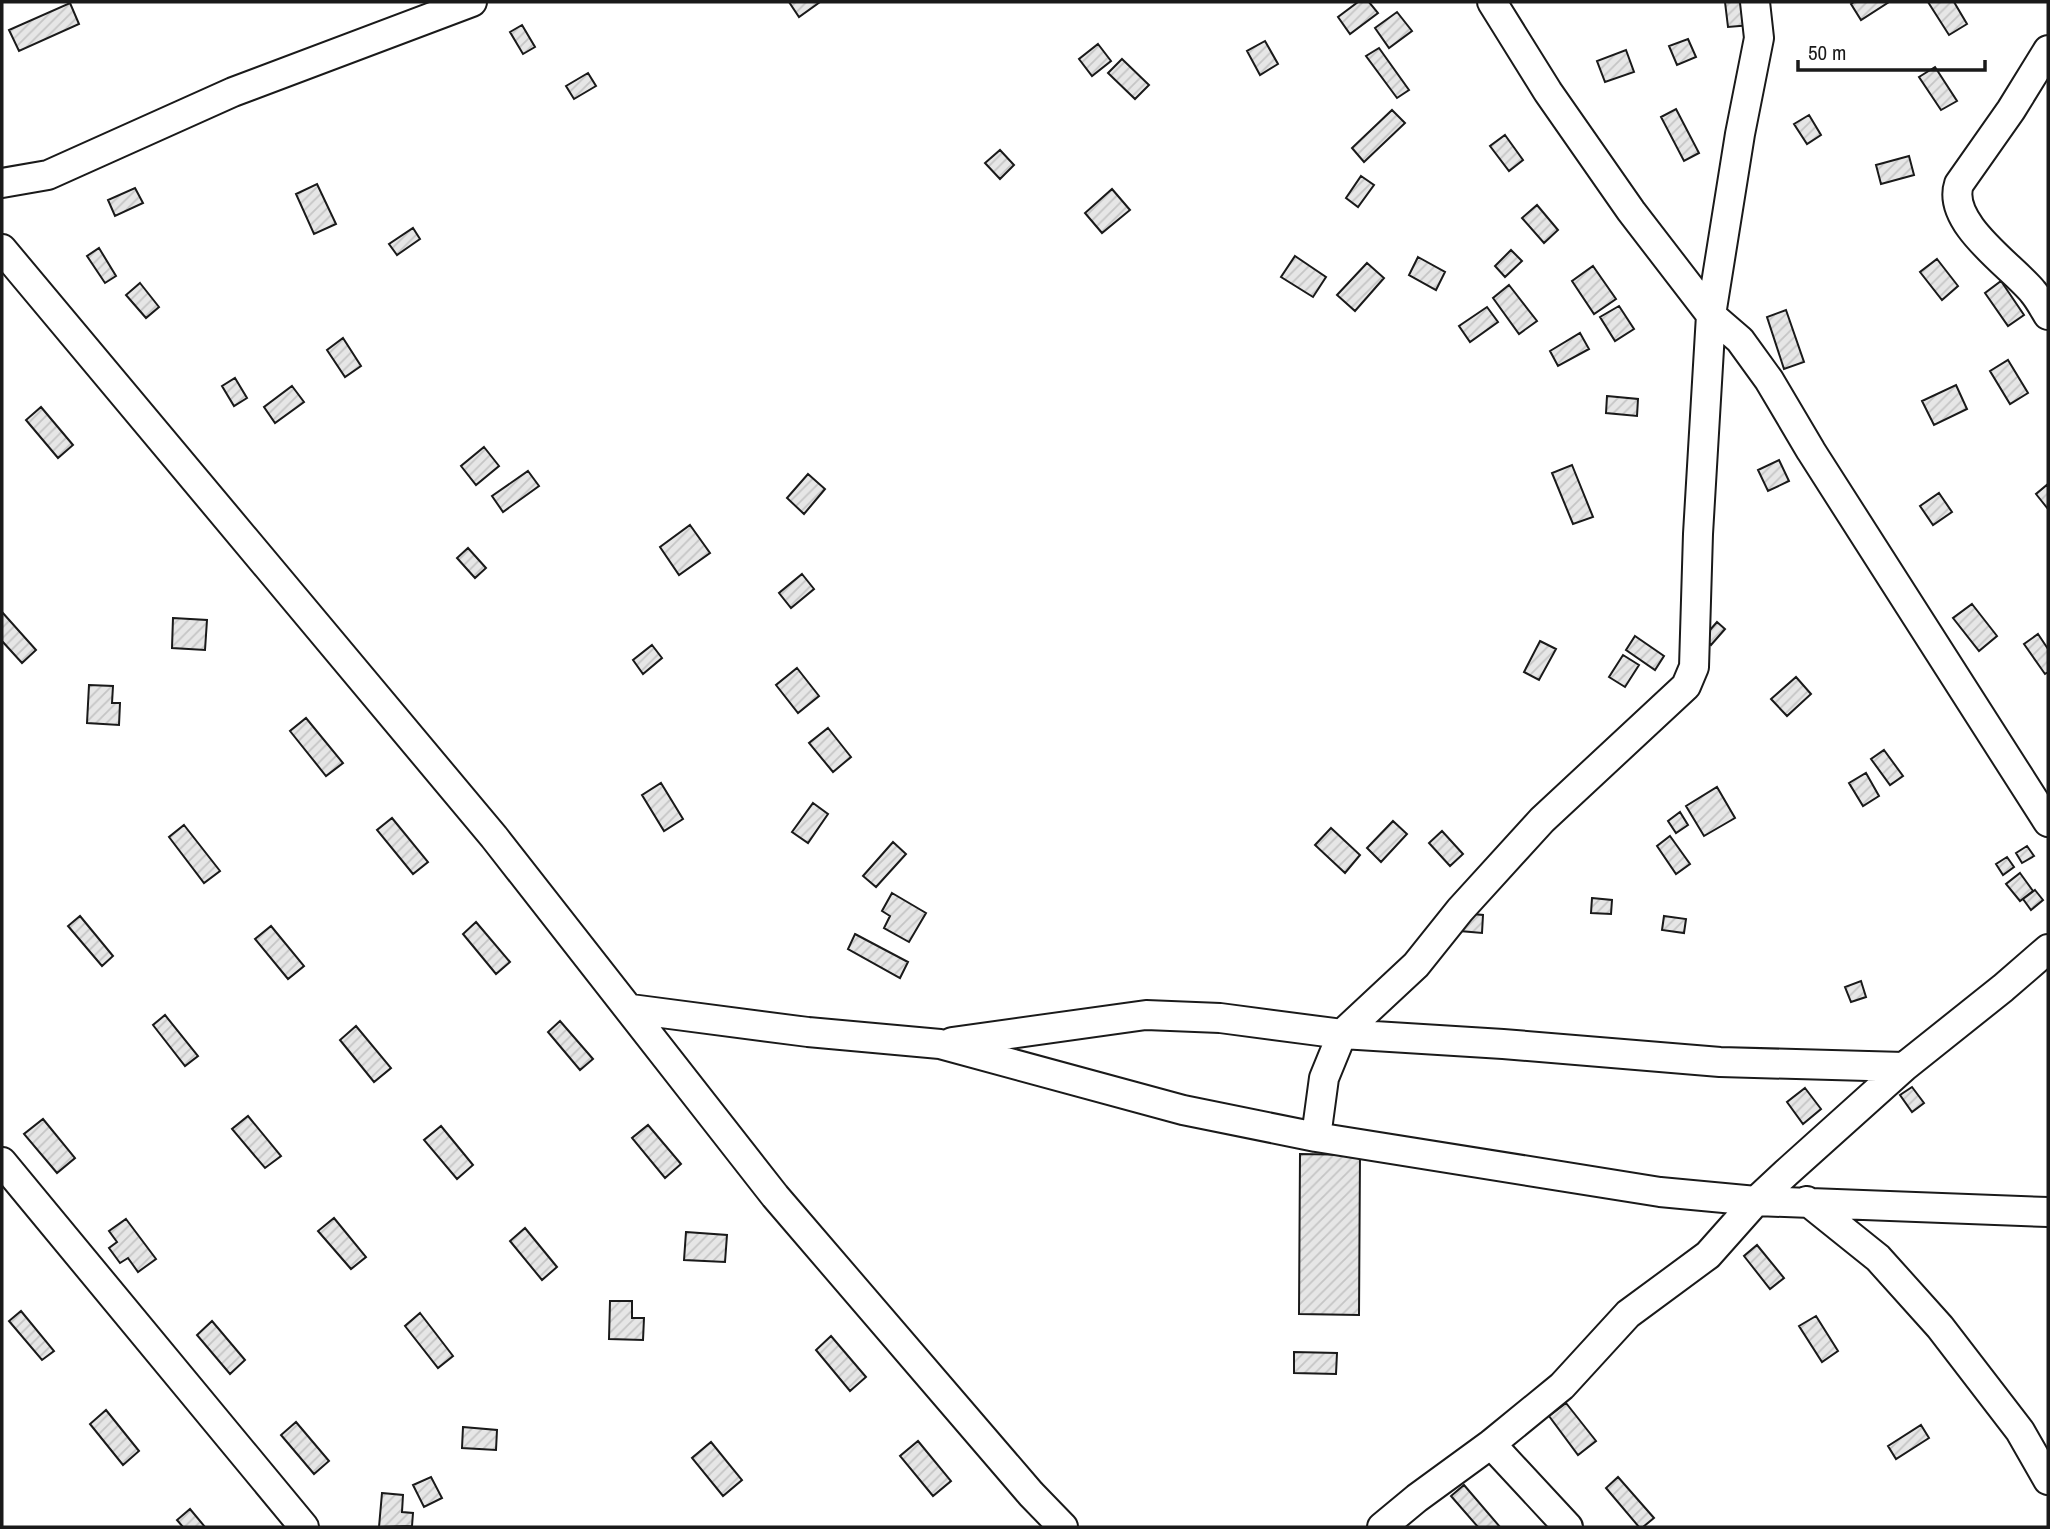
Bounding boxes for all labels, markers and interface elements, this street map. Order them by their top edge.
scale bar [1798,28,1985,72]
text: 50 m [1808,38,1846,67]

